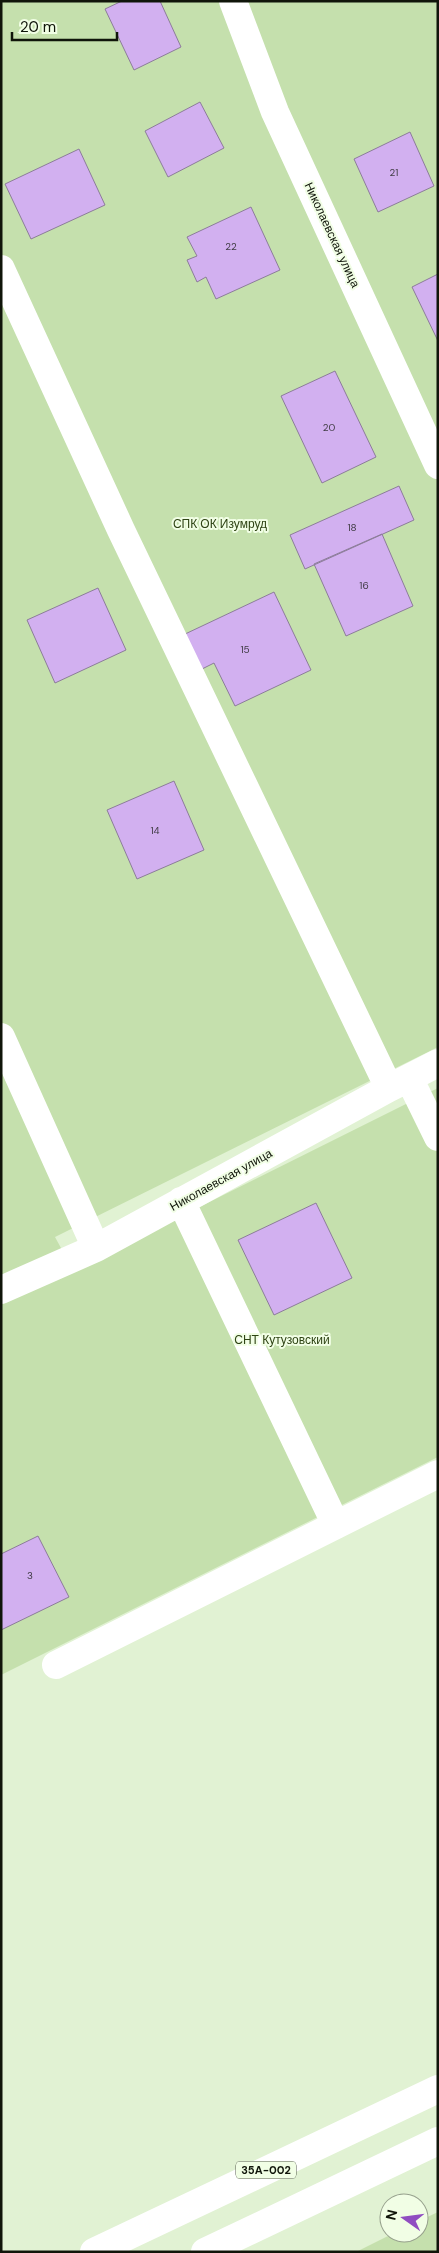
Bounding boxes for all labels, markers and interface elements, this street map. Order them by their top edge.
scale bar [12,10,118,42]
text: 20 m [20,17,56,37]
house number: 21 [390,166,398,179]
street label: Николаевская улица [301,180,364,291]
house number: 22 [225,240,237,253]
house number: 20 [323,421,335,434]
park label: СПК ОК Изумруд [173,516,267,532]
house number: 18 [347,521,357,534]
house number: 16 [359,579,369,592]
house number: 15 [240,643,250,656]
house number: 14 [150,824,160,837]
street label: Николаевская улица [167,1145,275,1215]
park label: СНТ Кутузовский [234,1332,330,1348]
house number: 3 [27,1569,33,1582]
road number: 35А-002 [236,2162,296,2178]
north arrow [379,2193,429,2243]
text: N [381,2208,401,2222]

